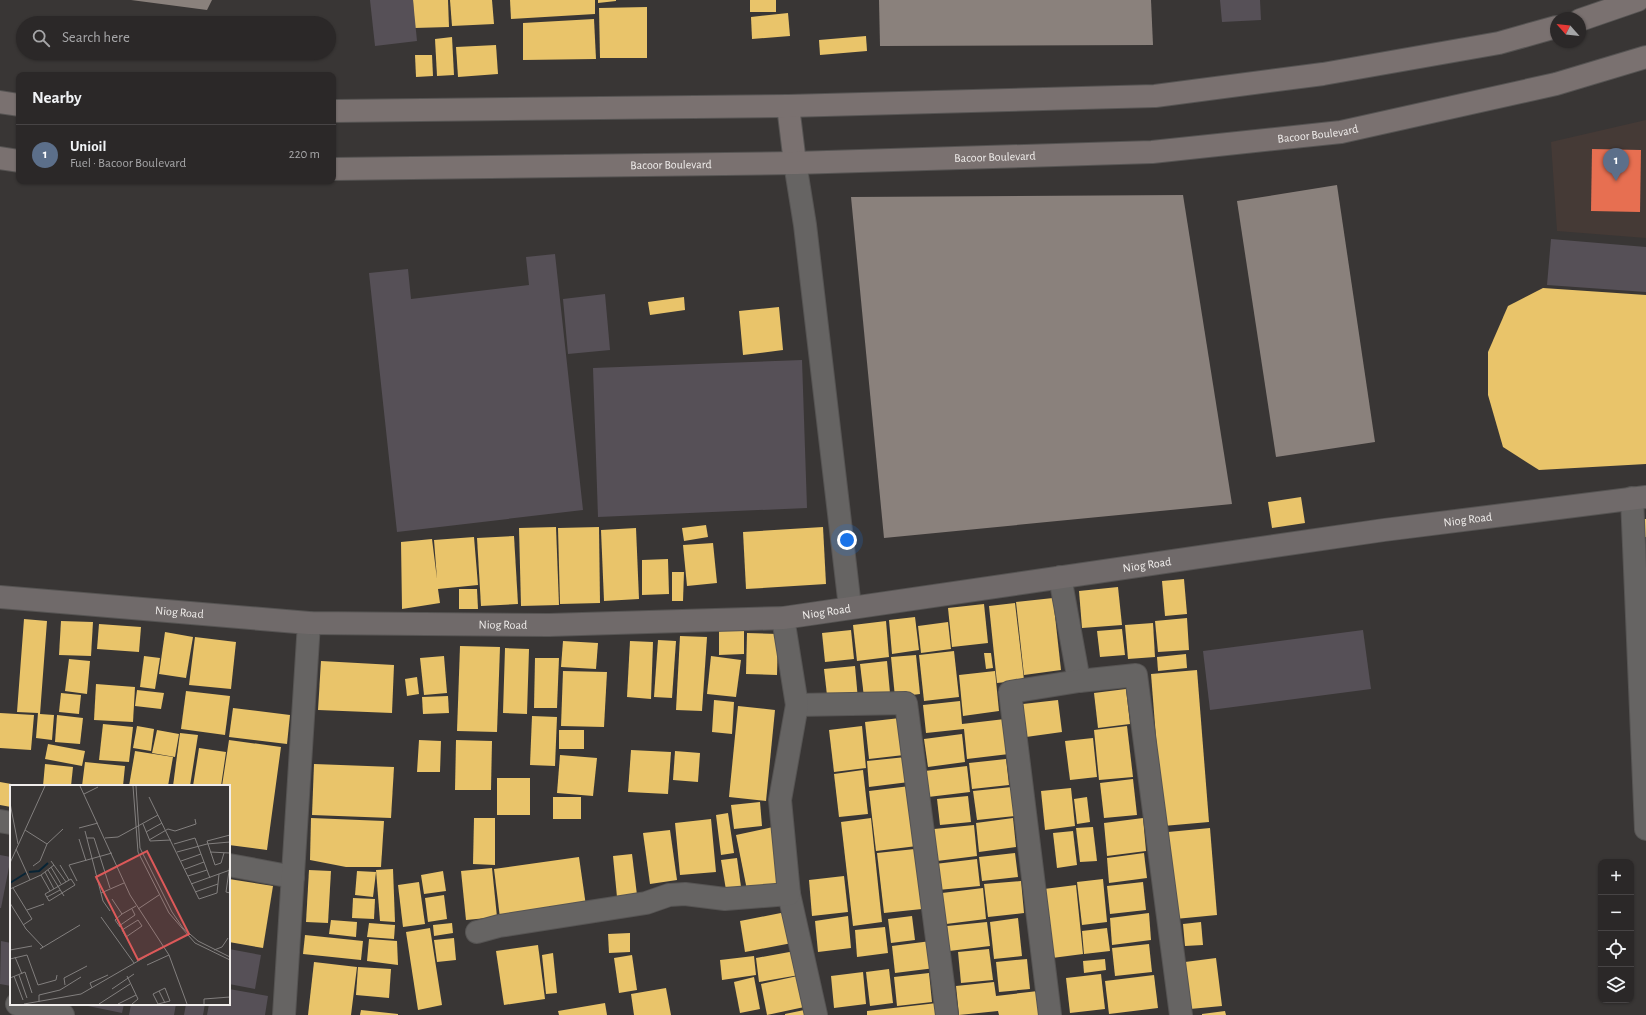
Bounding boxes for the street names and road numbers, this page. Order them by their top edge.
street label: Bacoor Boulevard [1277,122,1359,145]
street label: Bacoor Boulevard [954,150,1036,164]
street label: Bacoor Boulevard [630,158,712,171]
street label: Niog Road [1443,510,1493,528]
street label: Niog Road [1122,555,1172,574]
street label: Niog Road [801,602,851,621]
street label: Niog Road [155,604,204,620]
street label: Niog Road [478,618,527,631]

